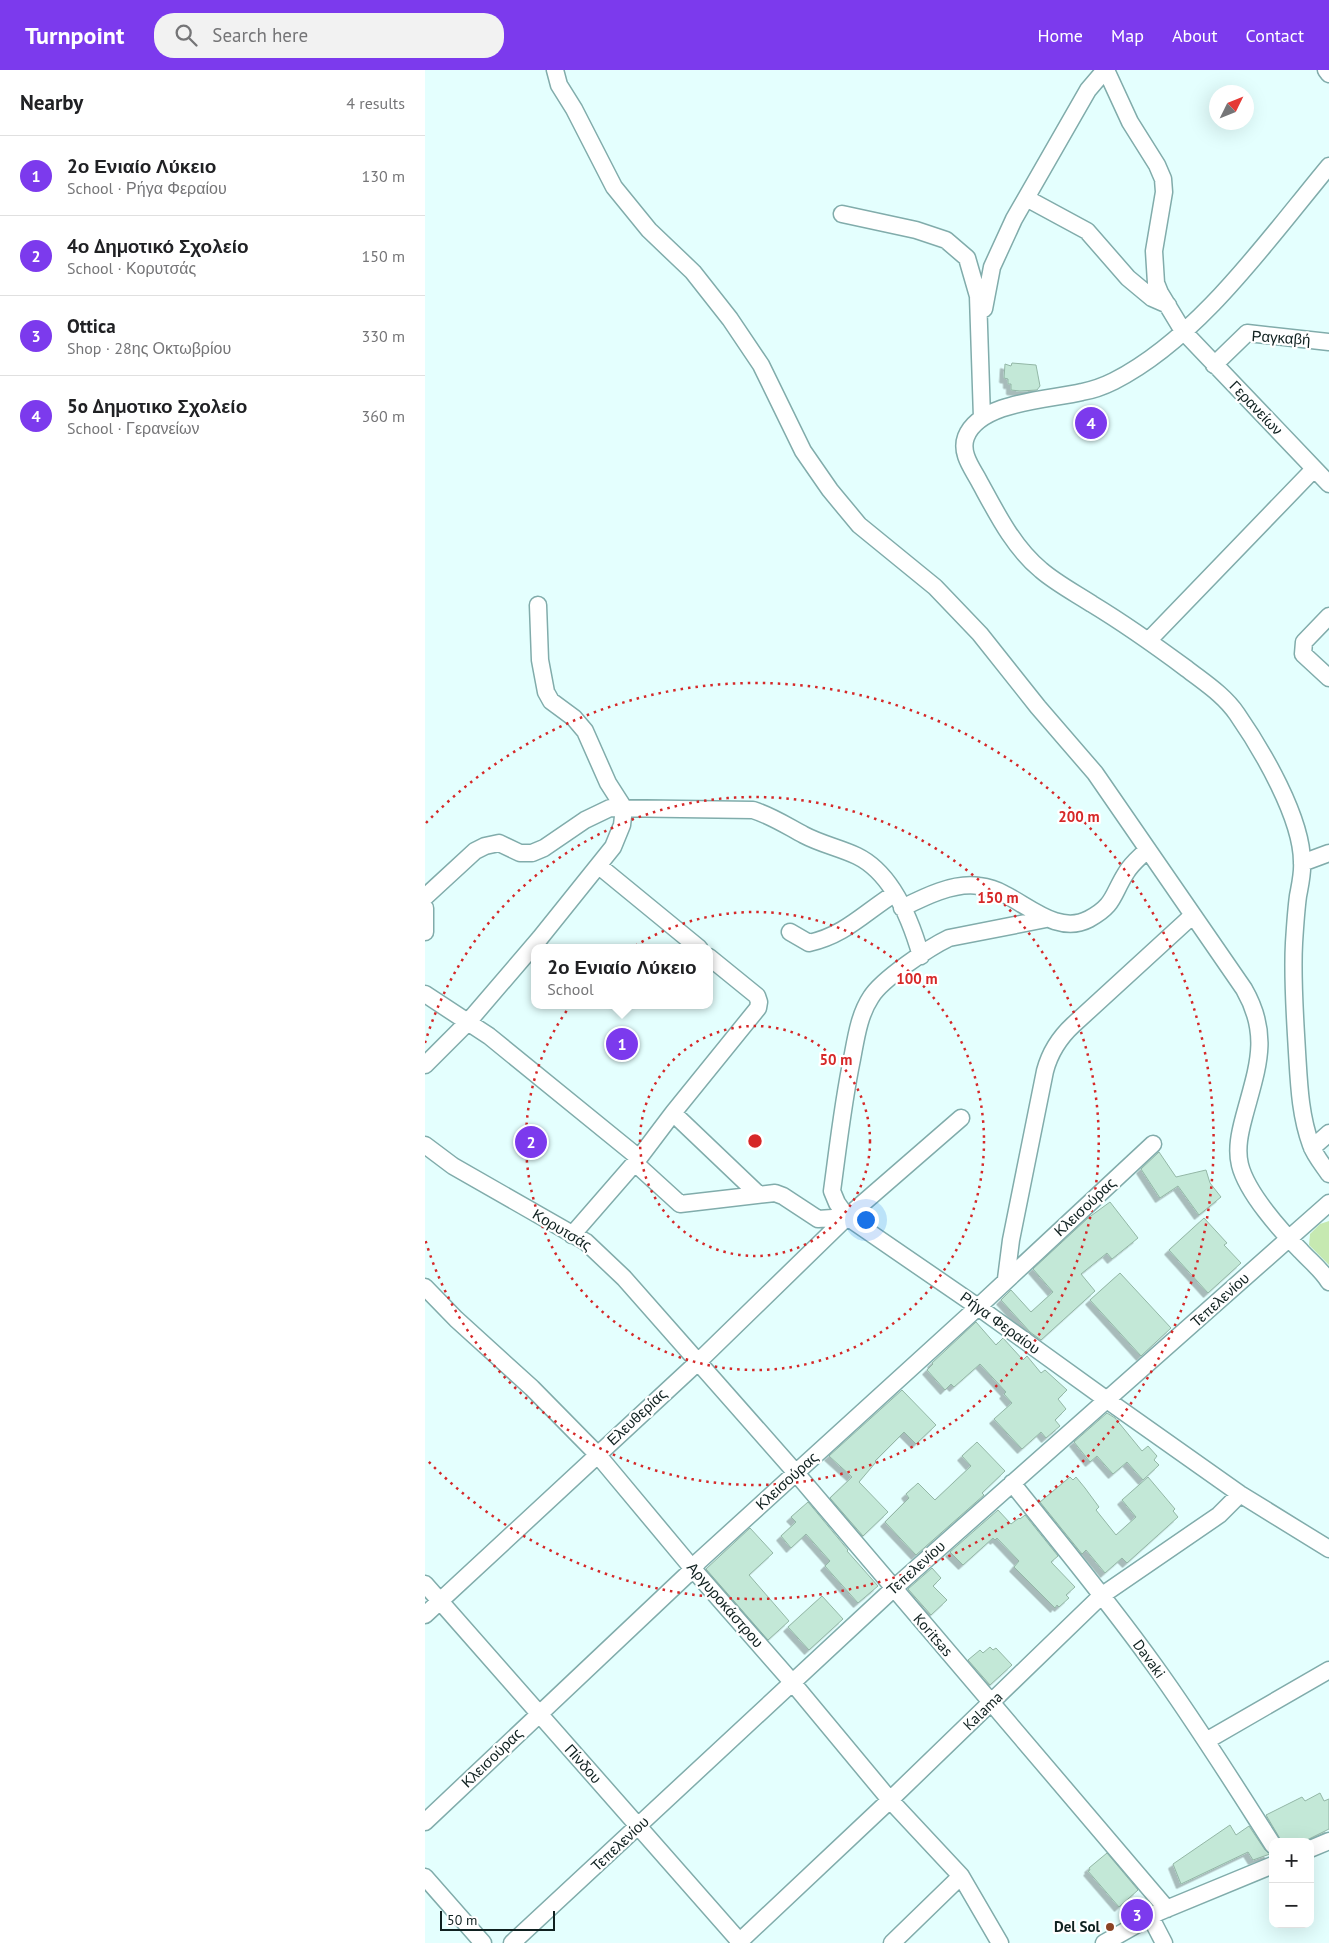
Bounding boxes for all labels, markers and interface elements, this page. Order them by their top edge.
search box [154,13,504,58]
text: Turnpoint [25,20,124,51]
icon: search [172,21,200,49]
text: Search here [212,23,308,47]
text: Home [1037,24,1083,47]
text: Map [1111,24,1144,47]
text: About [1172,24,1218,47]
text: Contact [1246,24,1304,47]
north arrow [1209,85,1254,130]
text: Nearby [20,89,83,116]
text: 4 results [346,93,405,113]
text: 2ο Ενιαίο Λύκειο [67,154,216,178]
text: 1 [31,166,41,186]
text: 130 m [362,166,405,186]
text: School · Ρήγα Φεραίου [67,178,227,198]
text: 4ο Δημοτικό Σχολείο [67,234,249,258]
text: 2 [31,246,41,266]
text: 150 m [362,246,405,266]
text: School · Κορυτσάς [67,258,196,278]
text: Ottica [67,314,116,338]
text: 3 [31,326,41,346]
text: 330 m [362,326,405,346]
street label: Ραγκαβή [1251,326,1311,349]
text: Shop · 28ης Οκτωβρίου [67,338,231,358]
street label: Γερανείων [1226,376,1287,439]
text: 5o Δημοτικο Σχολείο [67,394,247,418]
pin: 4 [1075,404,1107,442]
text: 4 [31,406,41,426]
text: 360 m [362,406,405,426]
text: School · Γερανείων [67,418,200,438]
text: 200 m [1058,807,1100,826]
text: 150 m [977,888,1019,907]
popup [531,944,713,1009]
text: 2ο Ενιαίο Λύκειο [547,955,697,979]
text: 100 m [896,969,938,988]
text: School [547,979,594,999]
pin: 1 [606,1025,638,1063]
text: 50 m [820,1050,852,1069]
pin: 2 [515,1123,547,1161]
centre of rings [746,1132,764,1150]
street label: Κλεισούρας [1050,1173,1120,1240]
street label: Κορυτσάς [529,1204,595,1255]
your location [853,1207,879,1233]
street label: Τεπελενίου [1186,1268,1253,1331]
street label: Ρήγα Φεραίου [957,1287,1044,1358]
street label: Ελευθερίας [603,1384,671,1449]
street label: Κλεισούρας [751,1448,822,1514]
street label: Τεπελενίου [882,1536,949,1599]
street label: Αργυροκάστρου [683,1558,768,1651]
street label: Koritsas [910,1609,957,1660]
street label: Davaki [1129,1636,1170,1682]
street label: Kalama [959,1687,1006,1734]
street label: Κλεισούρας [457,1724,526,1791]
street label: Πίνδου [561,1740,606,1787]
street label: Τεπελενίου [587,1812,653,1875]
map controls [1269,1838,1314,1928]
button: + [1269,1838,1314,1883]
button: − [1269,1883,1314,1928]
pin: 3 [1121,1896,1153,1934]
scale bar [440,1908,555,1931]
text: 50 m [447,1911,477,1929]
place label: Del Sol [1054,1917,1101,1936]
marker: Del Sol [1104,1921,1116,1933]

